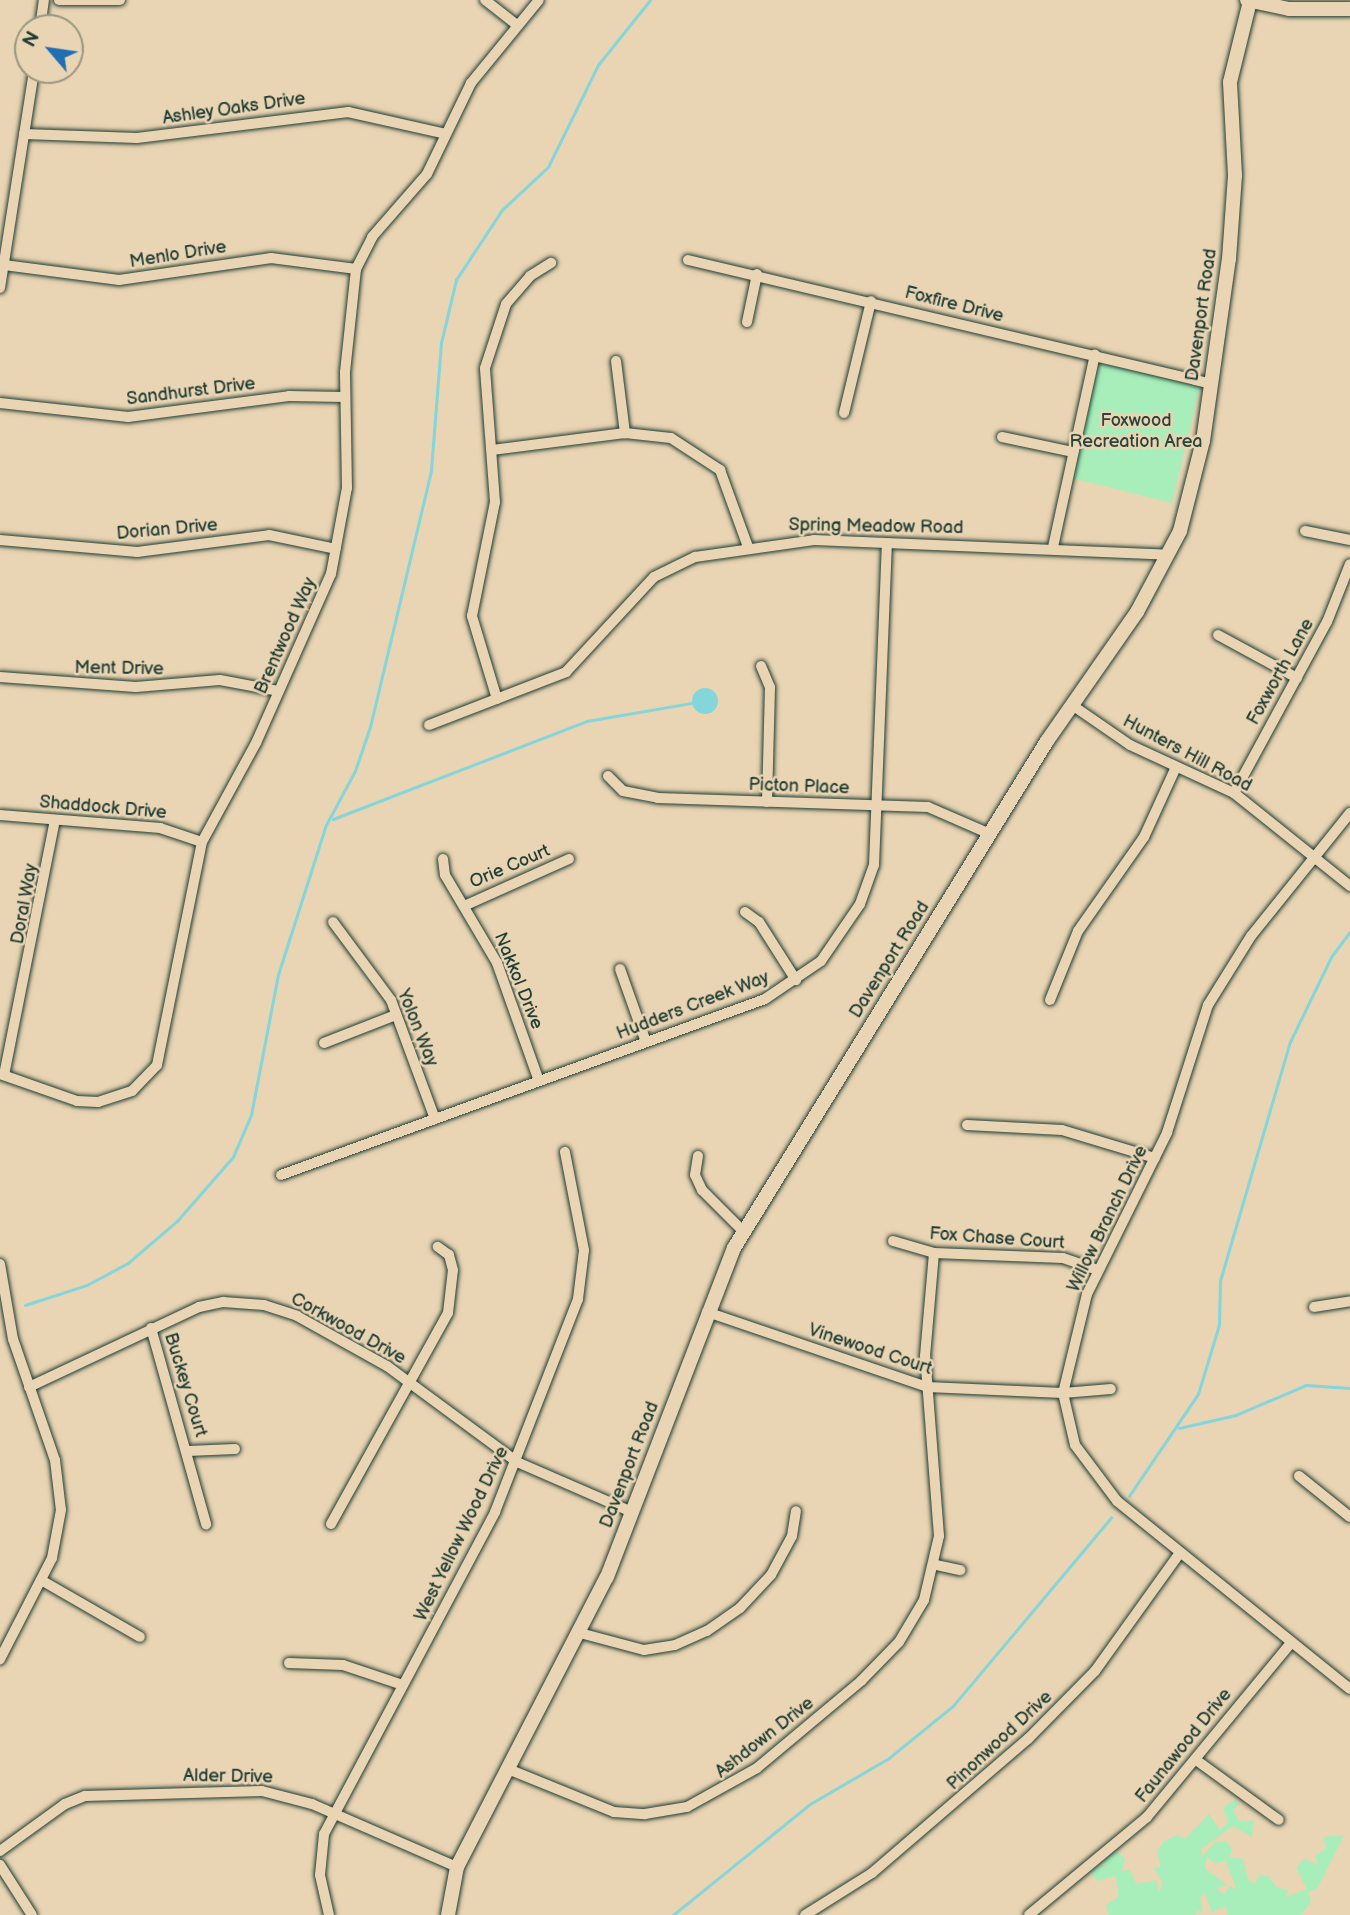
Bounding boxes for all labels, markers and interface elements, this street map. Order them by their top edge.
north arrow [14,14,84,84]
text: N [18,28,45,51]
street label: Ashley Oaks Drive [161,88,307,130]
street label: Menlo Drive [128,237,228,273]
street label: Davenport Road [1182,247,1222,383]
street label: Foxfire Drive [902,282,1006,328]
street label: Sandhurst Drive [125,373,257,411]
park label: Foxwood Recreation Area [1069,411,1203,453]
street label: Dorian Drive [116,515,218,545]
street label: Spring Meadow Road [788,515,964,539]
street label: Brentwood Way [250,574,322,698]
street label: Foxworth Lane [1243,615,1319,729]
street label: Ment Drive [74,657,164,681]
street label: Hunters Hill Road [1119,711,1255,797]
street label: Picton Place [748,774,850,800]
street label: Shaddock Drive [39,792,167,824]
street label: Orie Court [467,840,553,894]
street label: Doral Way [7,862,43,946]
street label: Davenport Road [845,898,935,1022]
street label: Nakkol Drive [489,929,547,1033]
street label: Hudders Creek Way [613,967,773,1045]
street label: Yolon Way [392,986,442,1070]
street label: Willow Branch Drive [1063,1142,1153,1296]
street label: Fox Chase Court [929,1223,1065,1255]
street label: Corkwood Drive [287,1288,409,1370]
street label: Vinewood Court [805,1320,935,1380]
street label: Buckey Court [159,1330,211,1440]
street label: Davenport Road [596,1399,664,1531]
street label: West Yellow Wood Drive [410,1442,514,1626]
street label: Faunawood Drive [1131,1685,1237,1807]
street label: Pinonwood Drive [943,1687,1057,1795]
street label: Ashdown Drive [711,1693,819,1783]
street label: Alder Drive [183,1765,273,1789]

